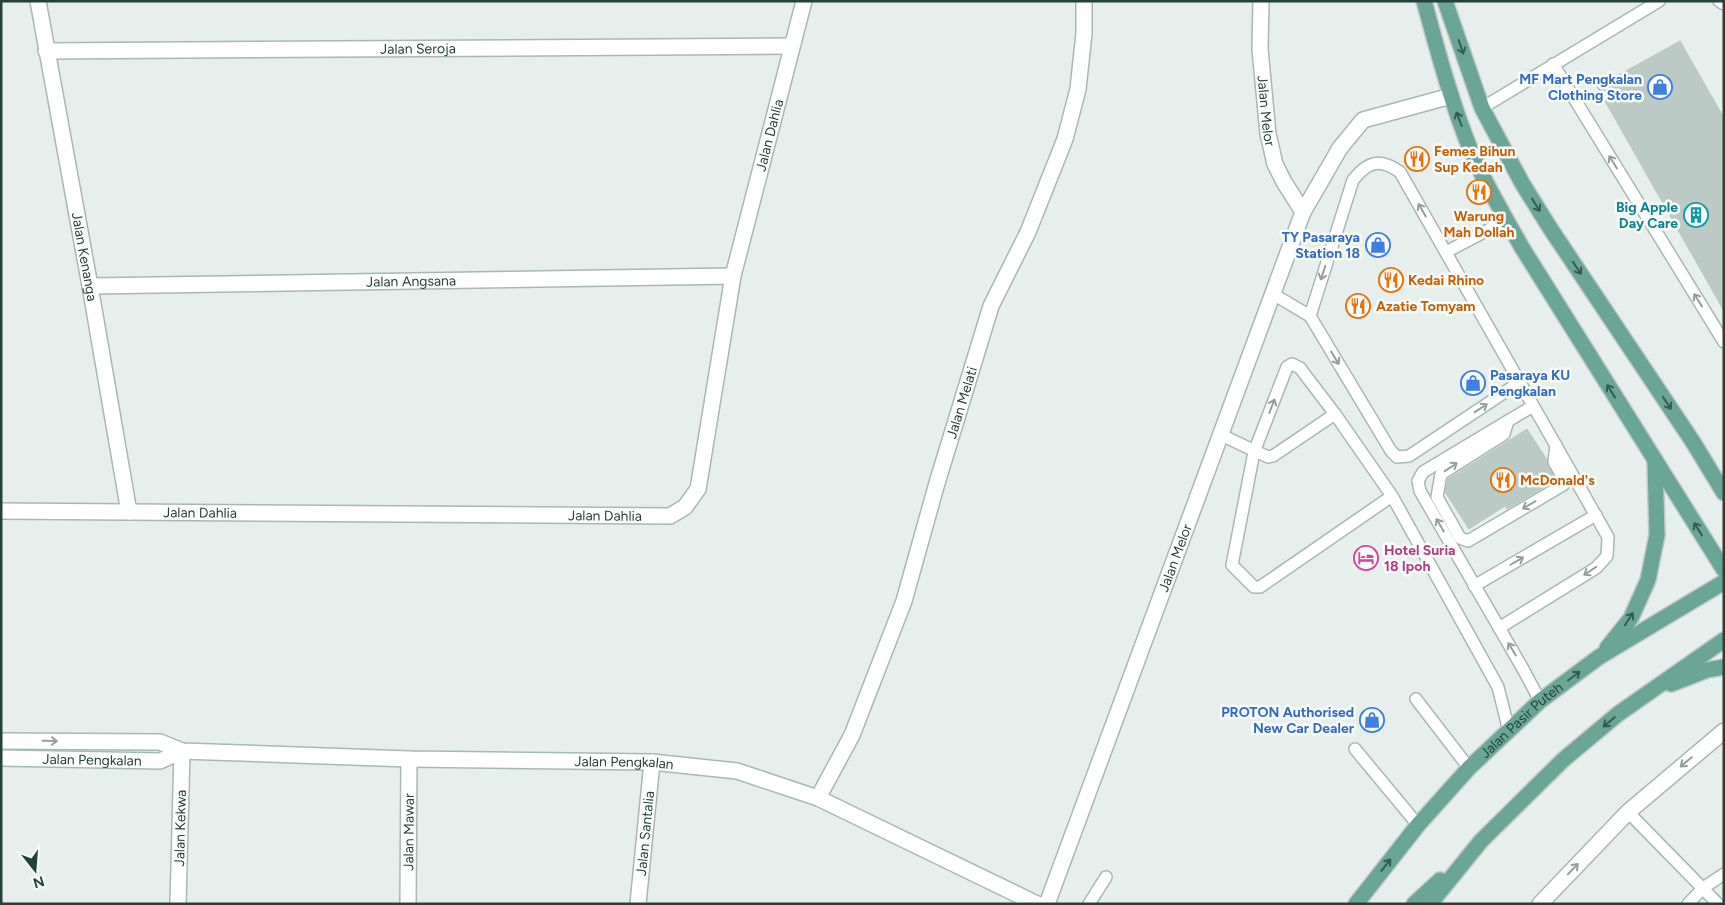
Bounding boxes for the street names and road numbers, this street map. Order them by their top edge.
street label: Jalan Seroja [380,40,456,58]
street label: Jalan Melor [1254,74,1279,148]
street label: Jalan Dahlia [752,97,787,173]
street label: Jalan Kenanga [68,211,100,303]
street label: Jalan Angsana [366,272,456,291]
street label: Jalan Melati [943,365,981,441]
street label: Jalan Dahlia [163,504,237,522]
street label: Jalan Dahlia [568,507,642,525]
street label: Jalan Melor [1155,521,1196,595]
street label: Jalan Pasir Puteh [1477,679,1567,762]
street label: Jalan Pengkalan [42,751,142,770]
street label: Jalan Pengkalan [574,753,675,773]
street label: Jalan Kekwa [171,789,190,867]
street label: Jalan Santalia [633,790,658,877]
street label: Jalan Mawar [400,793,418,871]

